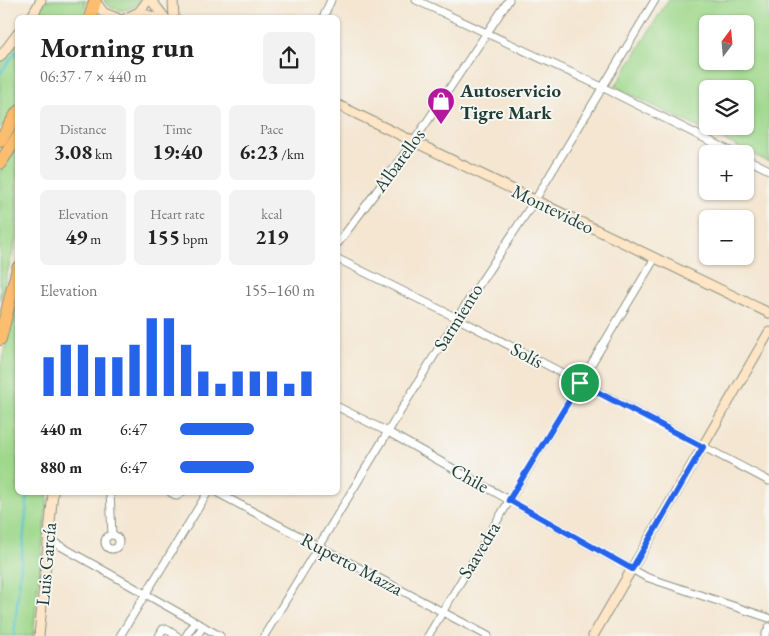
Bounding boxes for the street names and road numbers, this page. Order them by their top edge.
street label: Albarellos [367,123,431,198]
street label: Montevideo [508,178,598,240]
street label: Sarmiento [428,279,488,355]
street label: Solís [506,336,548,374]
street label: Chile [446,457,494,499]
street label: Saavedra [452,517,506,583]
street label: Luis García [30,521,62,607]
street label: Ruperto Mazza [297,527,408,602]

